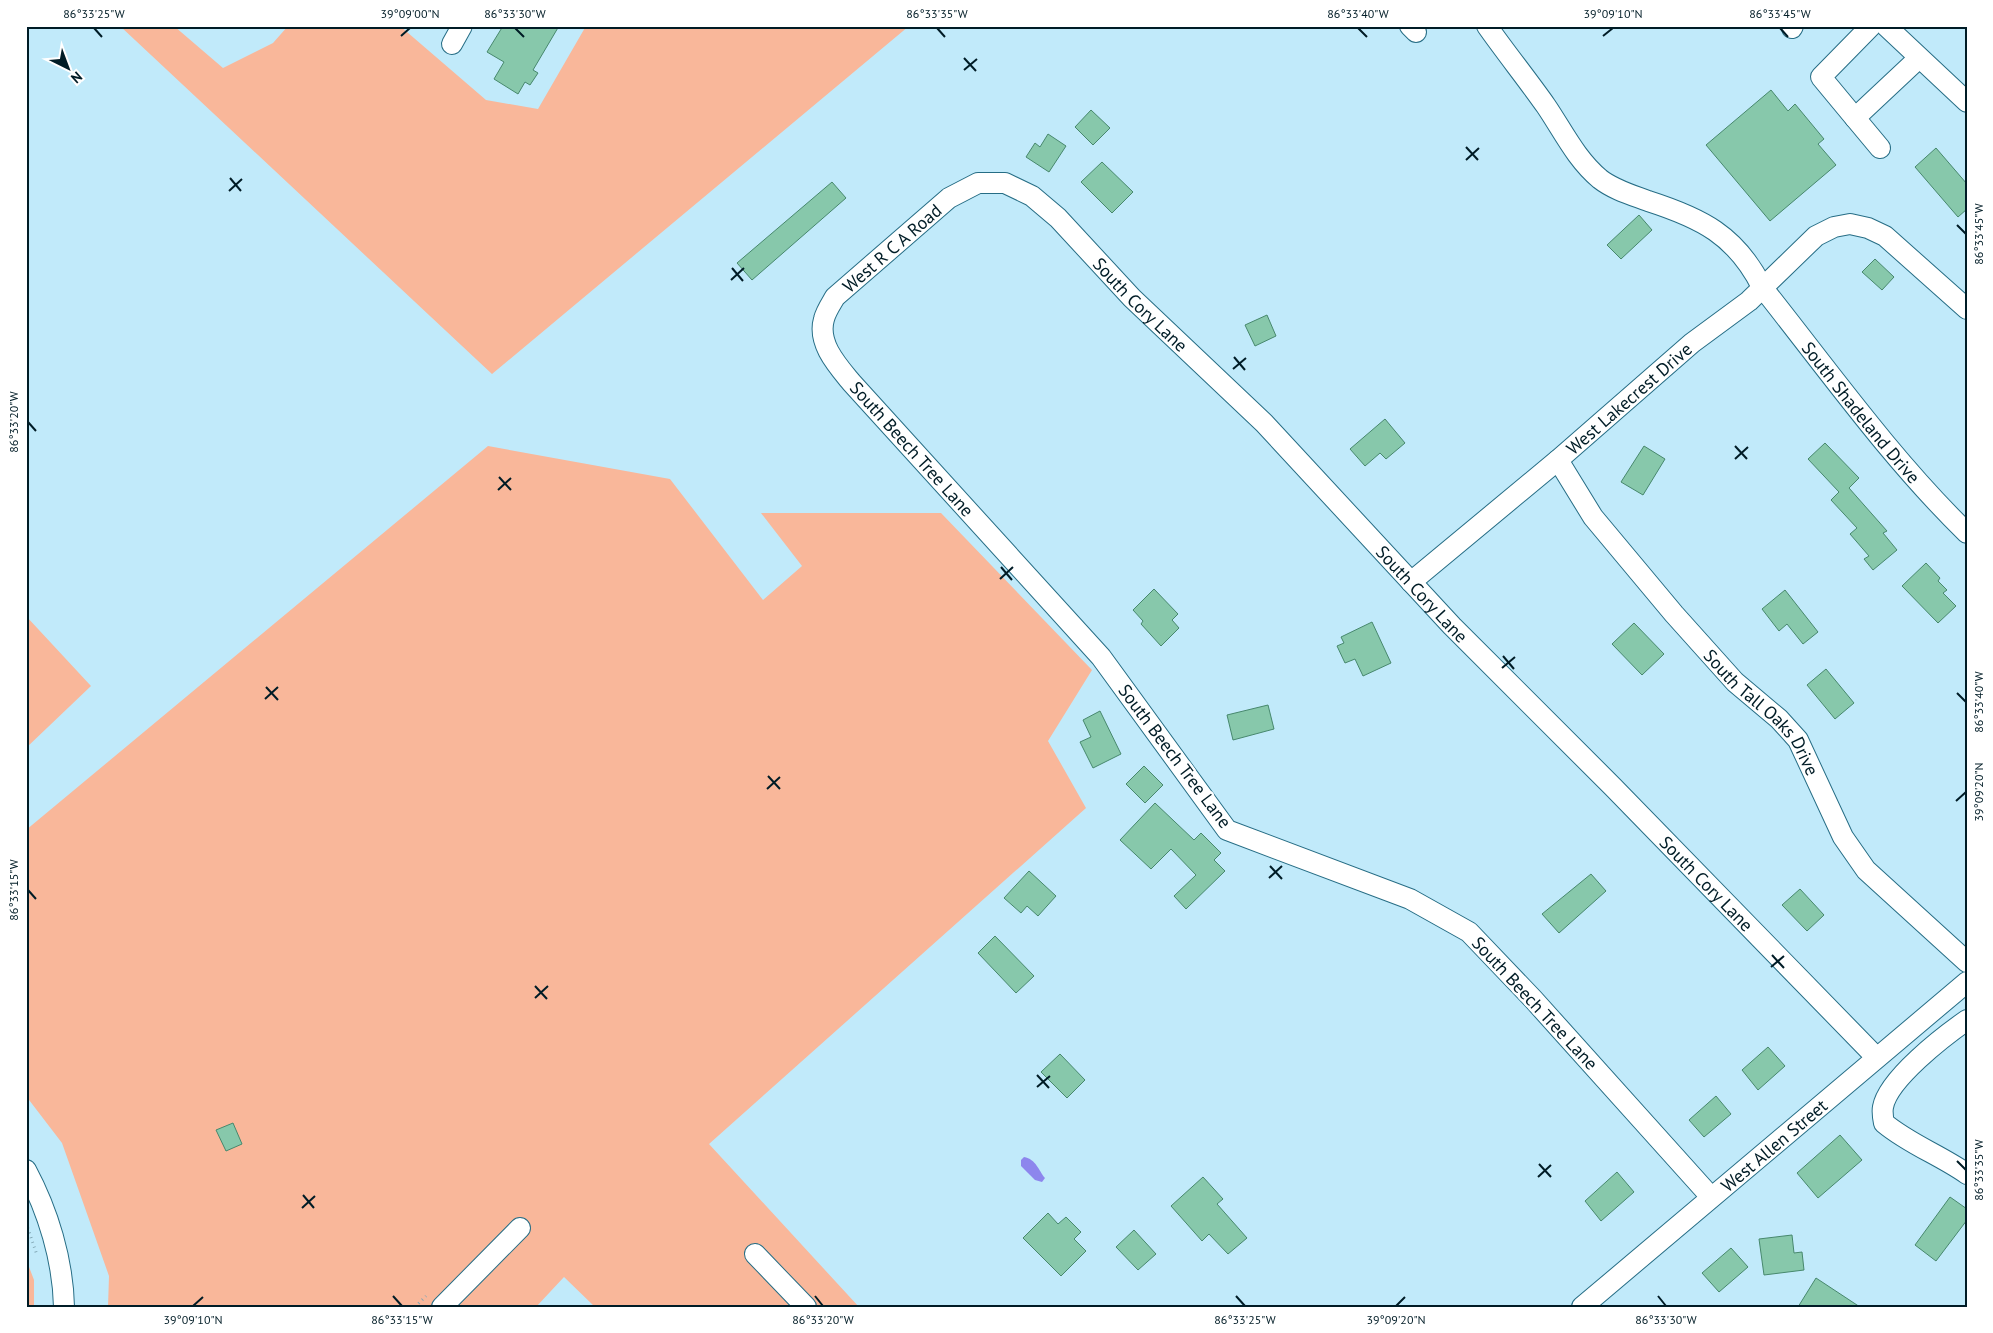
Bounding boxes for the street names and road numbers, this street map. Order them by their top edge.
street label: West R C A Road [837,198,946,297]
street label: South Cory Lane [1088,252,1193,356]
street label: West Lakecrest Drive [1561,337,1696,459]
street label: South Shadeland Drive [1797,337,1925,488]
street label: South Beech Tree Lane [845,377,979,521]
street label: South Cory Lane [1371,540,1473,647]
street label: South Tall Oaks Drive [1699,644,1824,779]
street label: South Beech Tree Lane [1113,679,1237,833]
street label: South Cory Lane [1655,831,1758,936]
street label: South Beech Tree Lane [1467,931,1603,1075]
street label: West Allen Street [1716,1094,1832,1196]

